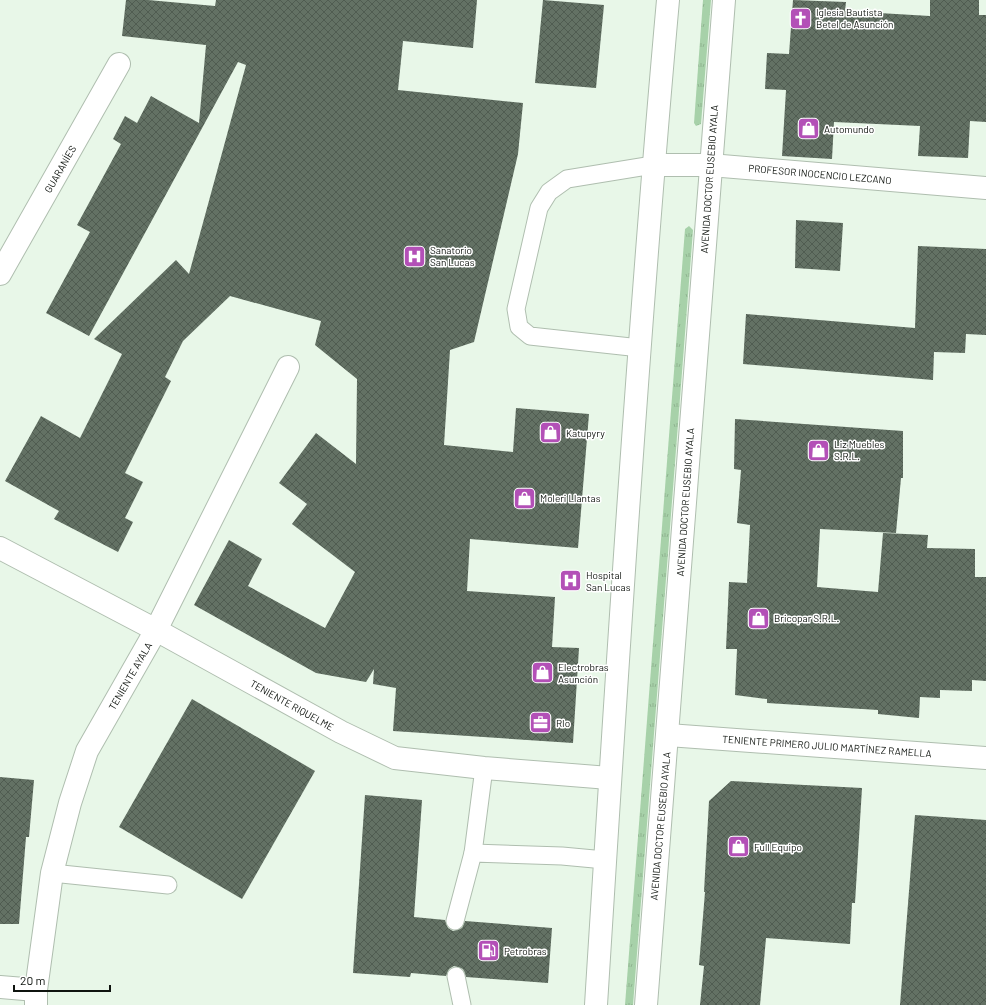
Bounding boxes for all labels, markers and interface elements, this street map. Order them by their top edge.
church icon: Iglesia Bautista Betel de Asunción [788,5,814,31]
place label: Iglesia Bautista Betel de Asunción [816,6,894,30]
street label: AVENIDA DOCTOR EUSEBIO AYALA [698,104,720,254]
shop icon: Automundo [795,116,821,142]
place label: Automundo [824,123,874,135]
street label: GUARANÍES [42,143,78,195]
street label: PROFESOR INOCENCIO LEZCANO [748,162,892,186]
hospital icon: Sanatorio San Lucas [402,243,428,269]
place label: Sanatorio San Lucas [430,244,475,268]
shop icon: Katupyry [538,420,564,446]
place label: Katupyry [566,427,605,439]
street label: AVENIDA DOCTOR EUSEBIO AYALA [674,427,696,577]
shop icon: Liz Muebles S.R.L. [806,437,832,463]
place label: Liz Muebles S.R.L. [834,438,885,462]
shop icon: Moleri Llantas [512,485,538,511]
place label: Moleri Llantas [540,492,601,504]
hospital icon: Hospital San Lucas [558,568,584,594]
place label: Hospital San Lucas [586,569,631,593]
shop icon: Bricopar S.R.L. [746,605,772,631]
place label: Bricopar S.R.L. [774,612,839,624]
street label: TENIENTE AYALA [106,640,154,712]
shop icon: Electrobras Asunción [530,660,556,686]
place label: Electrobras Asunción [558,661,609,685]
street label: TENIENTE RIQUELME [248,677,336,733]
office icon: RIo [528,710,554,736]
place label: RIo [556,717,570,729]
street label: TENIENTE PRIMERO JULIO MARTÍNEZ RAMELLA [722,733,932,759]
street label: AVENIDA DOCTOR EUSEBIO AYALA [648,751,672,901]
shop icon: Full Equipo [725,834,751,860]
place label: Full Equipo [754,841,802,853]
fuel station icon: Petrobras [476,938,502,964]
place label: Petrobras [504,945,547,957]
scale bar [14,967,110,993]
text: 20 m [20,973,46,987]

